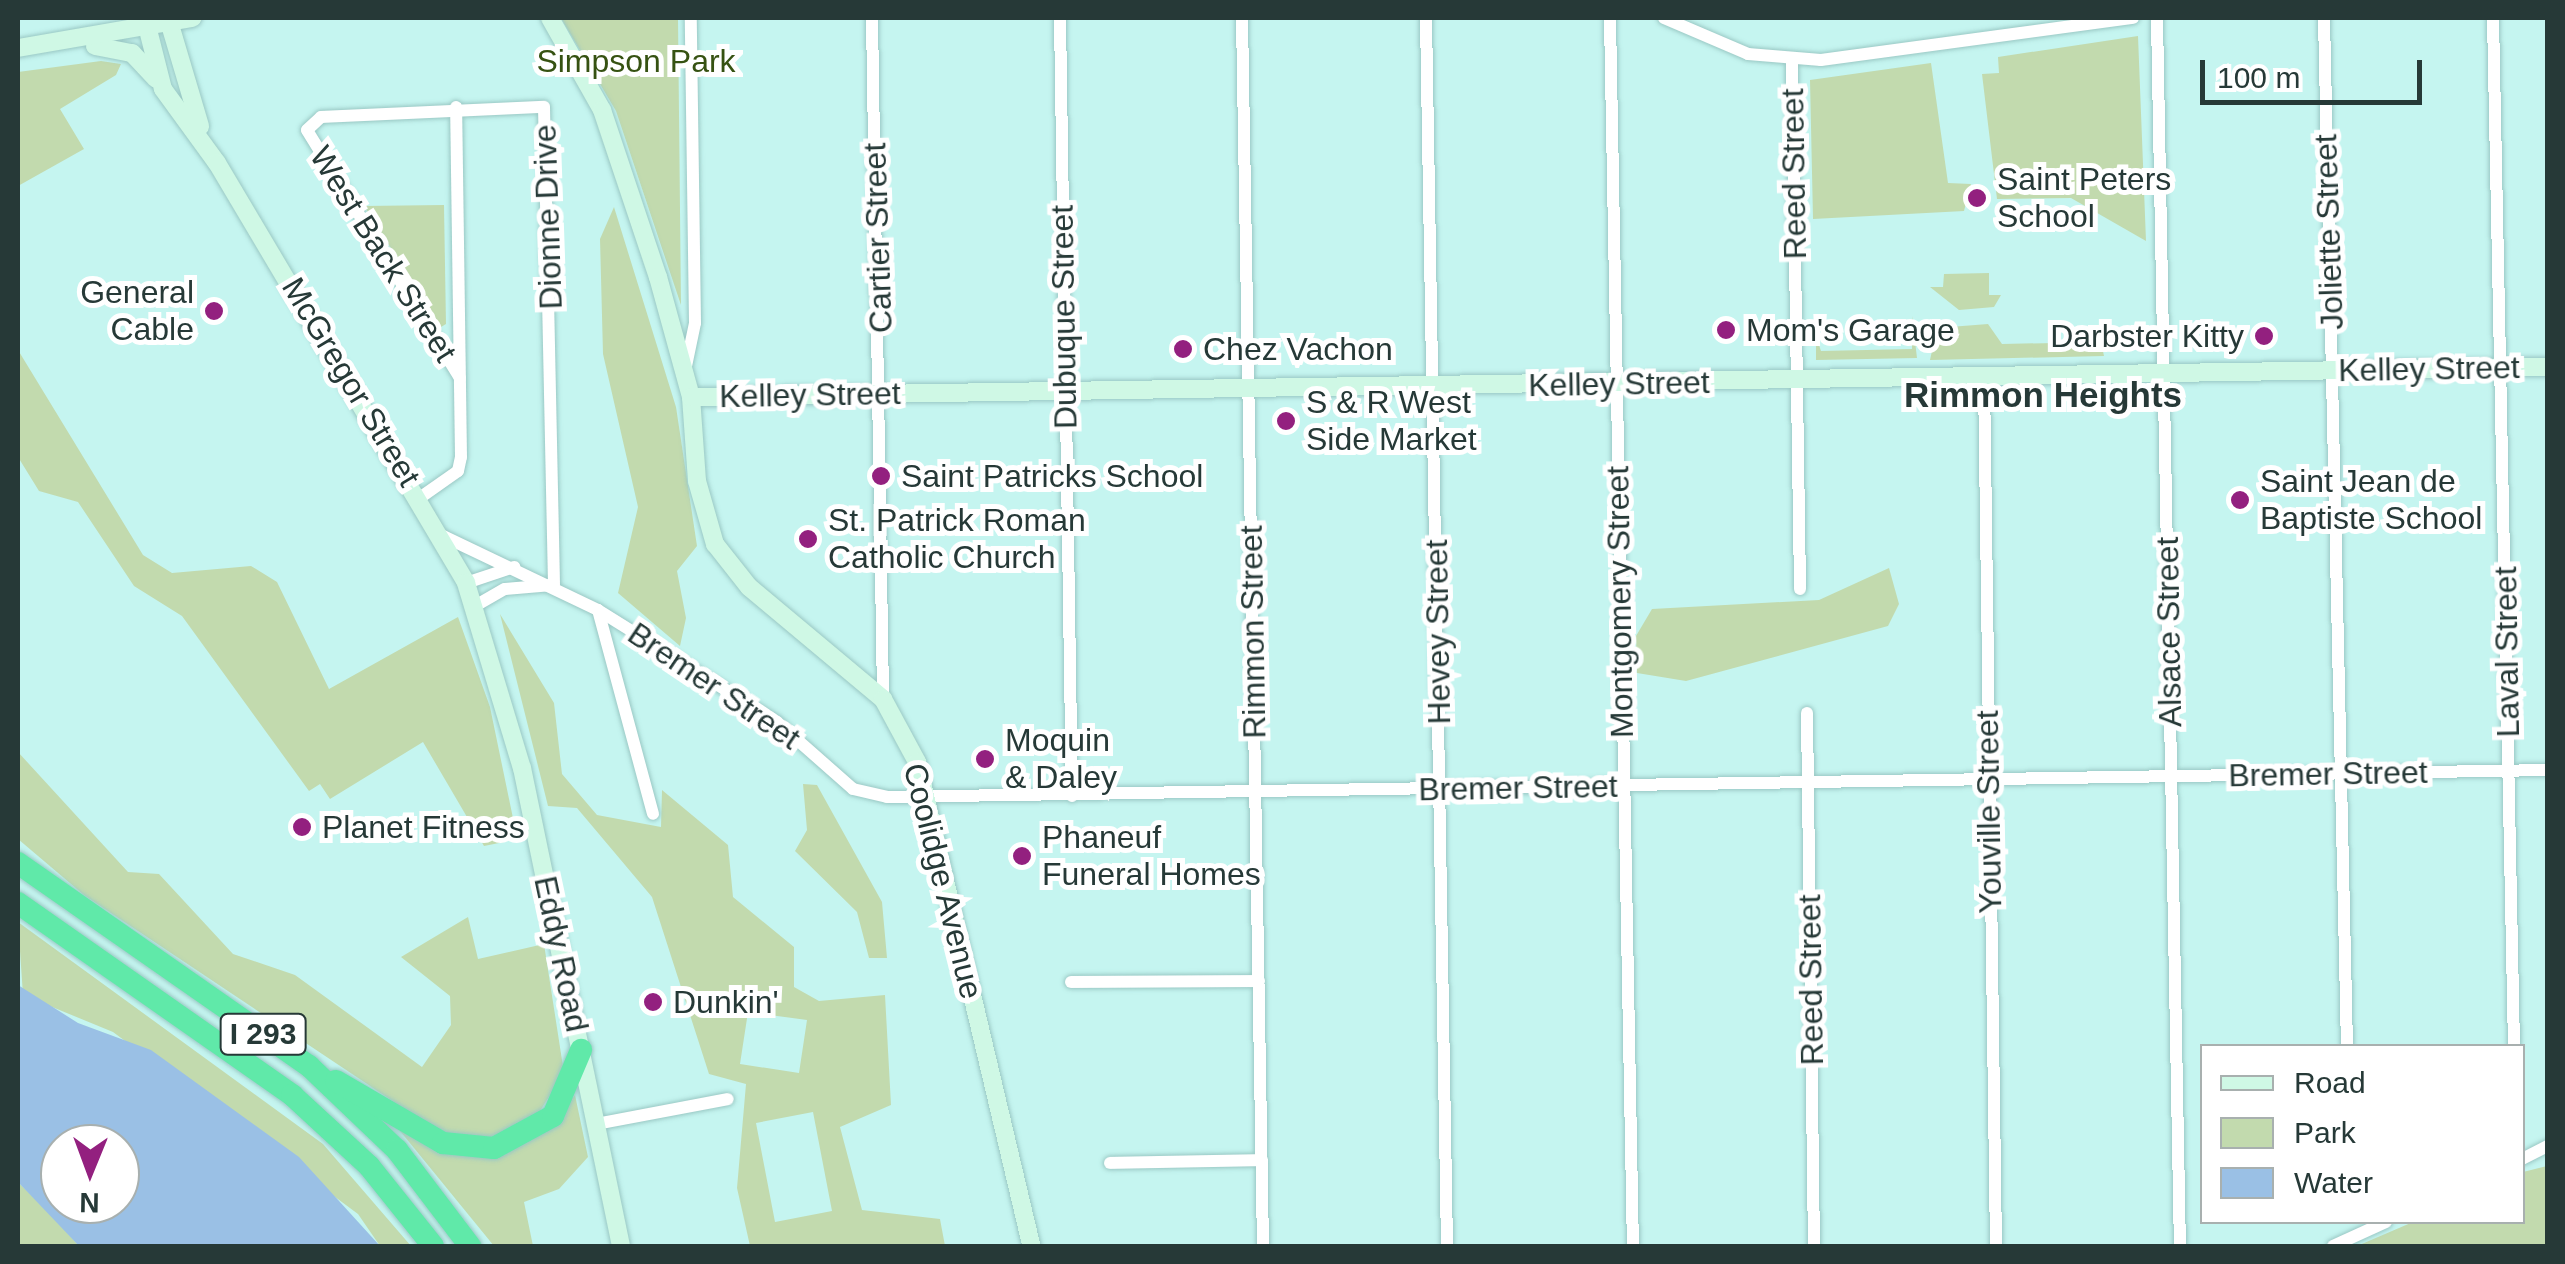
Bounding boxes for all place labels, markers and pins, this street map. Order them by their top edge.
place label: Saint Peters School [1997,161,2171,236]
marker: Saint Peters School [1966,187,1988,209]
place label: General Cable [80,274,194,349]
marker: General Cable [203,300,225,322]
place label: Mom's Garage [1746,311,1955,349]
place label: Darbster Kitty [2050,317,2244,355]
marker: Mom's Garage [1715,319,1737,341]
marker: Darbster Kitty [2253,325,2275,347]
place label: Chez Vachon [1203,330,1393,368]
marker: Chez Vachon [1172,338,1194,360]
place label: S & R West Side Market [1306,384,1477,459]
marker: S & R West Side Market [1275,410,1297,432]
place label: Saint Patricks School [901,457,1203,495]
place label: Saint Jean de Baptiste School [2260,463,2482,538]
marker: Saint Patricks School [870,465,892,487]
marker: Saint Jean de Baptiste School [2229,489,2251,511]
place label: St. Patrick Roman Catholic Church [828,502,1086,577]
marker: St. Patrick Roman Catholic Church [797,528,819,550]
place label: Moquin & Daley [1005,722,1117,797]
marker: Moquin & Daley [974,748,996,770]
place label: Planet Fitness [322,808,525,846]
marker: Planet Fitness [291,816,313,838]
place label: Phaneuf Funeral Homes [1042,819,1261,894]
marker: Phaneuf Funeral Homes [1011,845,1033,867]
place label: Dunkin' [673,983,779,1021]
marker: Dunkin' [642,991,664,1013]

